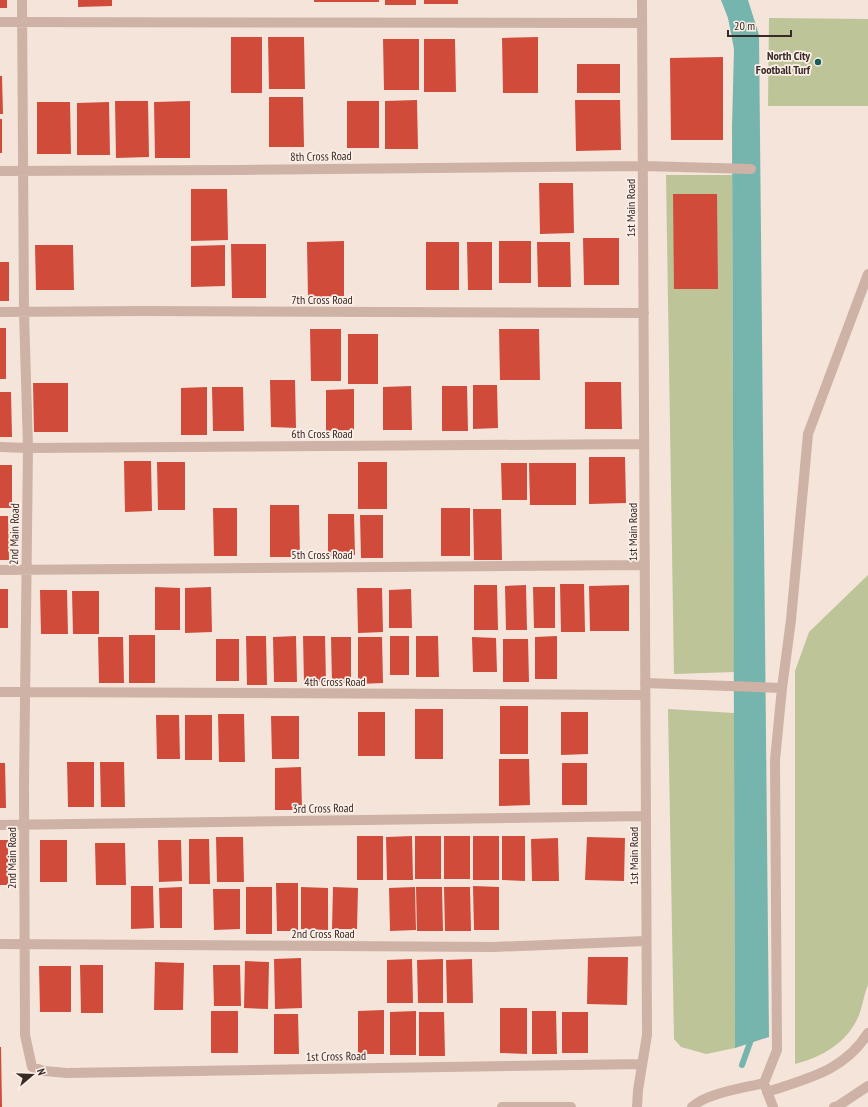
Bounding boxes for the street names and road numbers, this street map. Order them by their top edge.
street label: 8th Cross Road [290,148,352,164]
street label: 1st Main Road [623,179,638,237]
street label: 7th Cross Road [291,292,353,307]
street label: 6th Cross Road [291,426,353,441]
street label: 2nd Main Road [6,503,22,565]
street label: 1st Main Road [625,503,640,561]
street label: 5th Cross Road [291,547,353,562]
street label: 4th Cross Road [304,674,366,689]
street label: 3rd Cross Road [292,800,354,816]
street label: 2nd Main Road [4,827,19,889]
street label: 1st Main Road [626,827,641,885]
street label: 2nd Cross Road [291,926,355,941]
street label: 1st Cross Road [306,1048,366,1064]

